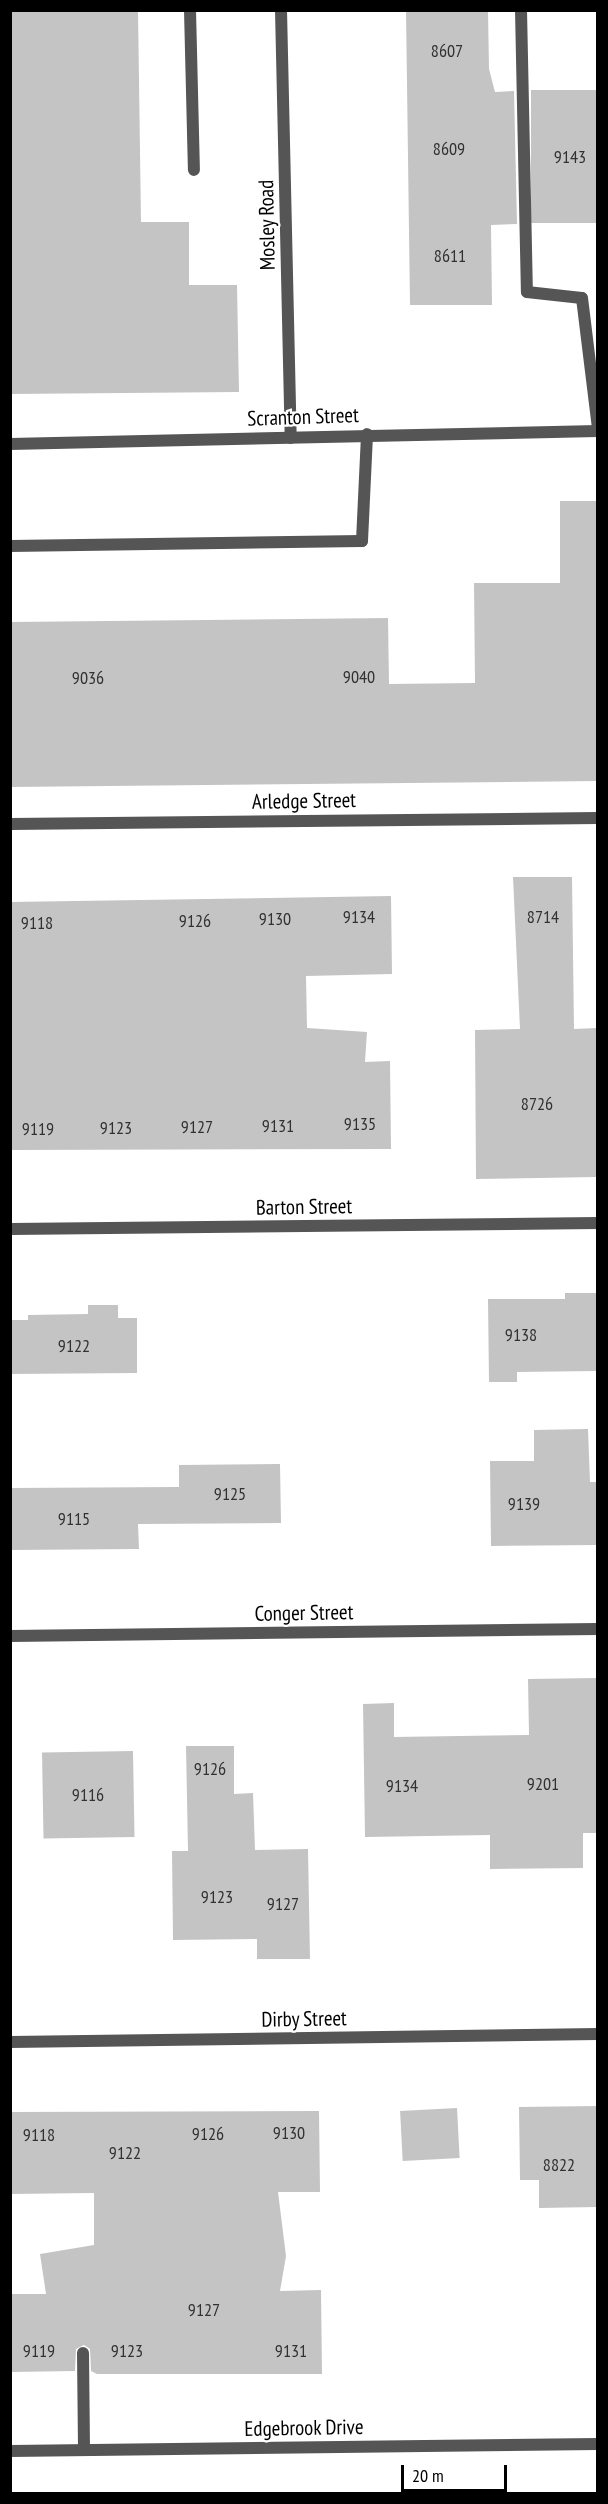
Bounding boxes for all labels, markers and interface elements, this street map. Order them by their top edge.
house number: 8607 [431,40,463,62]
house number: 8609 [433,138,465,160]
house number: 9143 [554,146,586,168]
street label: Mosley Road [254,179,280,271]
house number: 8611 [434,245,466,267]
street label: Scranton Street [247,402,359,432]
house number: 9040 [343,666,375,688]
house number: 9036 [72,667,104,689]
street label: Arledge Street [252,787,356,815]
house number: 9134 [343,906,375,928]
house number: 8714 [527,906,559,928]
house number: 9130 [259,908,291,930]
house number: 9126 [179,910,211,932]
house number: 9118 [21,912,53,934]
house number: 8726 [521,1093,553,1115]
house number: 9135 [344,1113,376,1135]
house number: 9131 [262,1115,294,1137]
house number: 9127 [181,1116,213,1138]
house number: 9123 [100,1117,132,1139]
house number: 9119 [22,1118,54,1140]
street label: Barton Street [256,1194,352,1220]
house number: 9138 [505,1324,537,1346]
house number: 9122 [58,1335,90,1357]
house number: 9125 [214,1483,246,1505]
house number: 9139 [508,1493,540,1515]
house number: 9115 [58,1508,90,1530]
street label: Conger Street [254,1600,354,1626]
house number: 9126 [194,1758,226,1780]
house number: 9201 [527,1773,559,1795]
house number: 9134 [386,1775,418,1797]
house number: 9116 [72,1784,104,1806]
house number: 9123 [201,1886,233,1908]
house number: 9127 [267,1893,299,1915]
street label: Dirby Street [261,2006,347,2032]
house number: 9130 [273,2122,305,2144]
house number: 9126 [192,2123,224,2145]
house number: 9118 [23,2124,55,2146]
house number: 9122 [109,2142,141,2164]
house number: 8822 [543,2154,575,2176]
house number: 9127 [188,2299,220,2321]
house number: 9119 [23,2340,55,2362]
house number: 9123 [111,2340,143,2362]
house number: 9131 [275,2340,307,2362]
street label: Edgebrook Drive [244,2414,364,2442]
scale bar [404,2453,510,2491]
text: 20 m [412,2464,444,2487]

